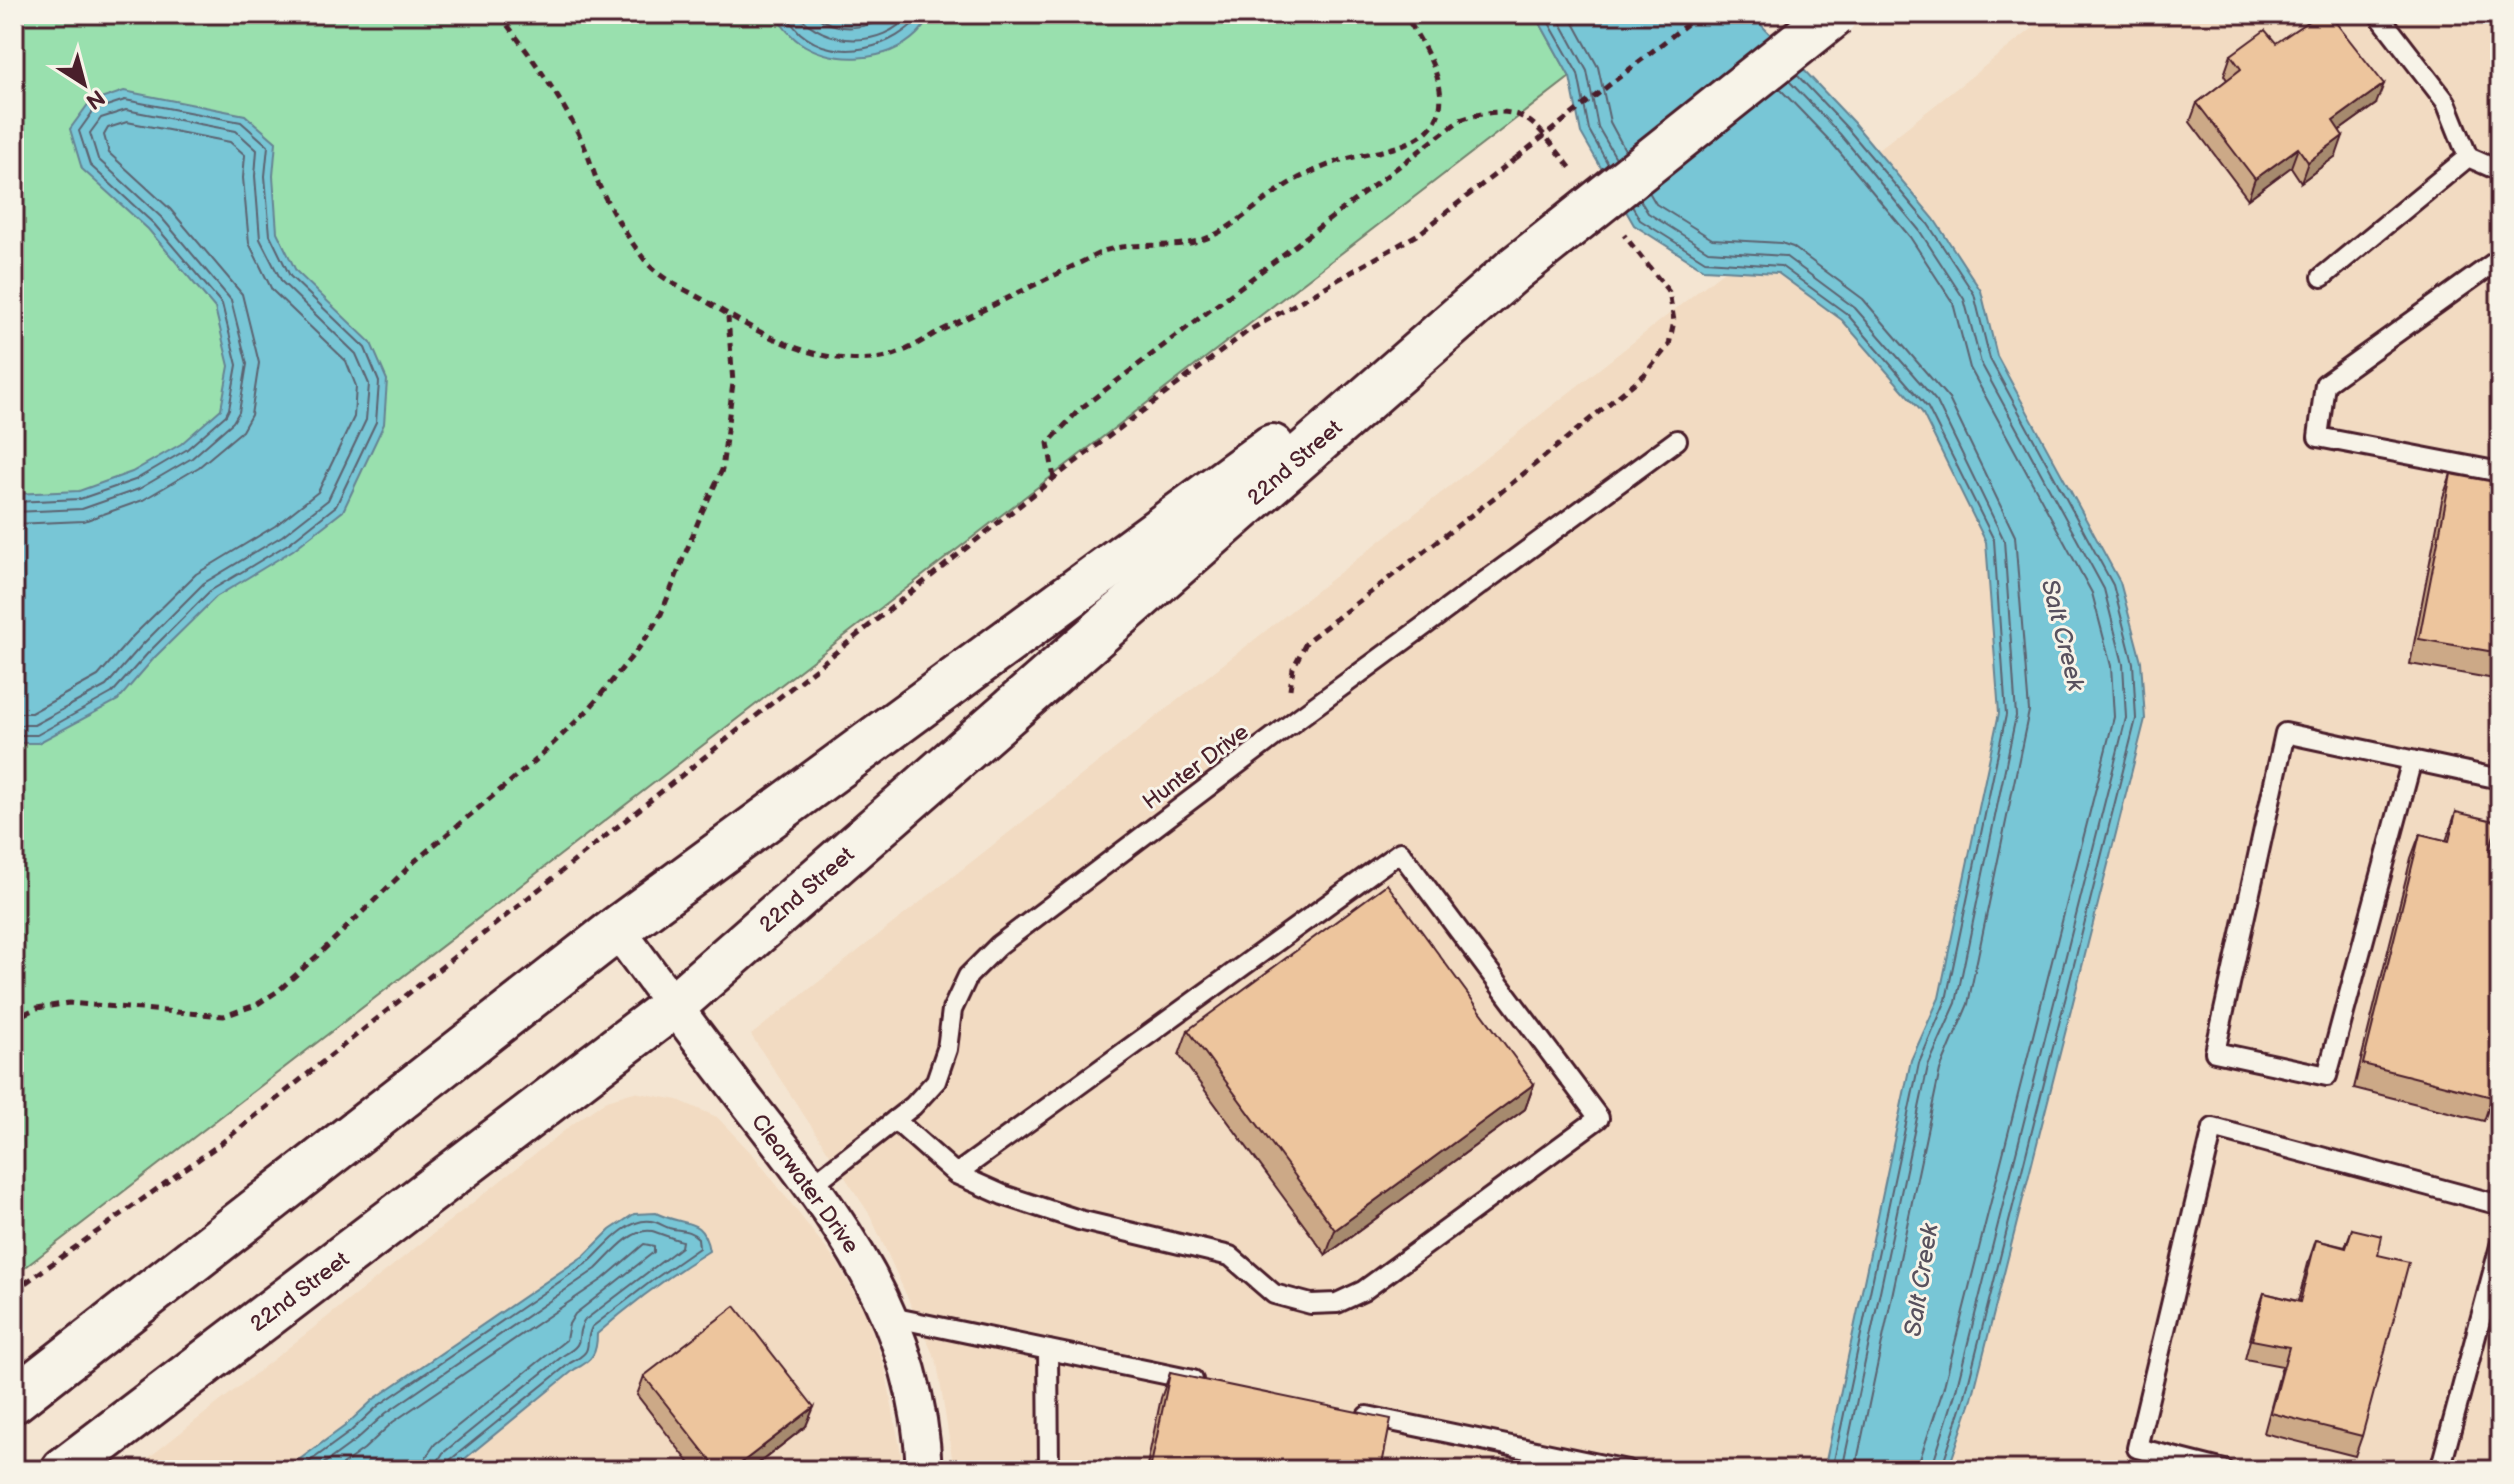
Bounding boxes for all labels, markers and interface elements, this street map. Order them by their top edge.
north arrow [44,44,124,124]
text: N [80,83,109,115]
street label: 22nd Street [1242,414,1348,512]
water label: Salt Creek [2035,576,2091,695]
street label: Hunter Drive [1138,719,1254,816]
street label: 22nd Street [754,841,860,939]
street label: Clearwater Drive [745,1109,864,1259]
water label: Salt Creek [1898,1220,1945,1339]
street label: 22nd Street [245,1246,355,1338]

